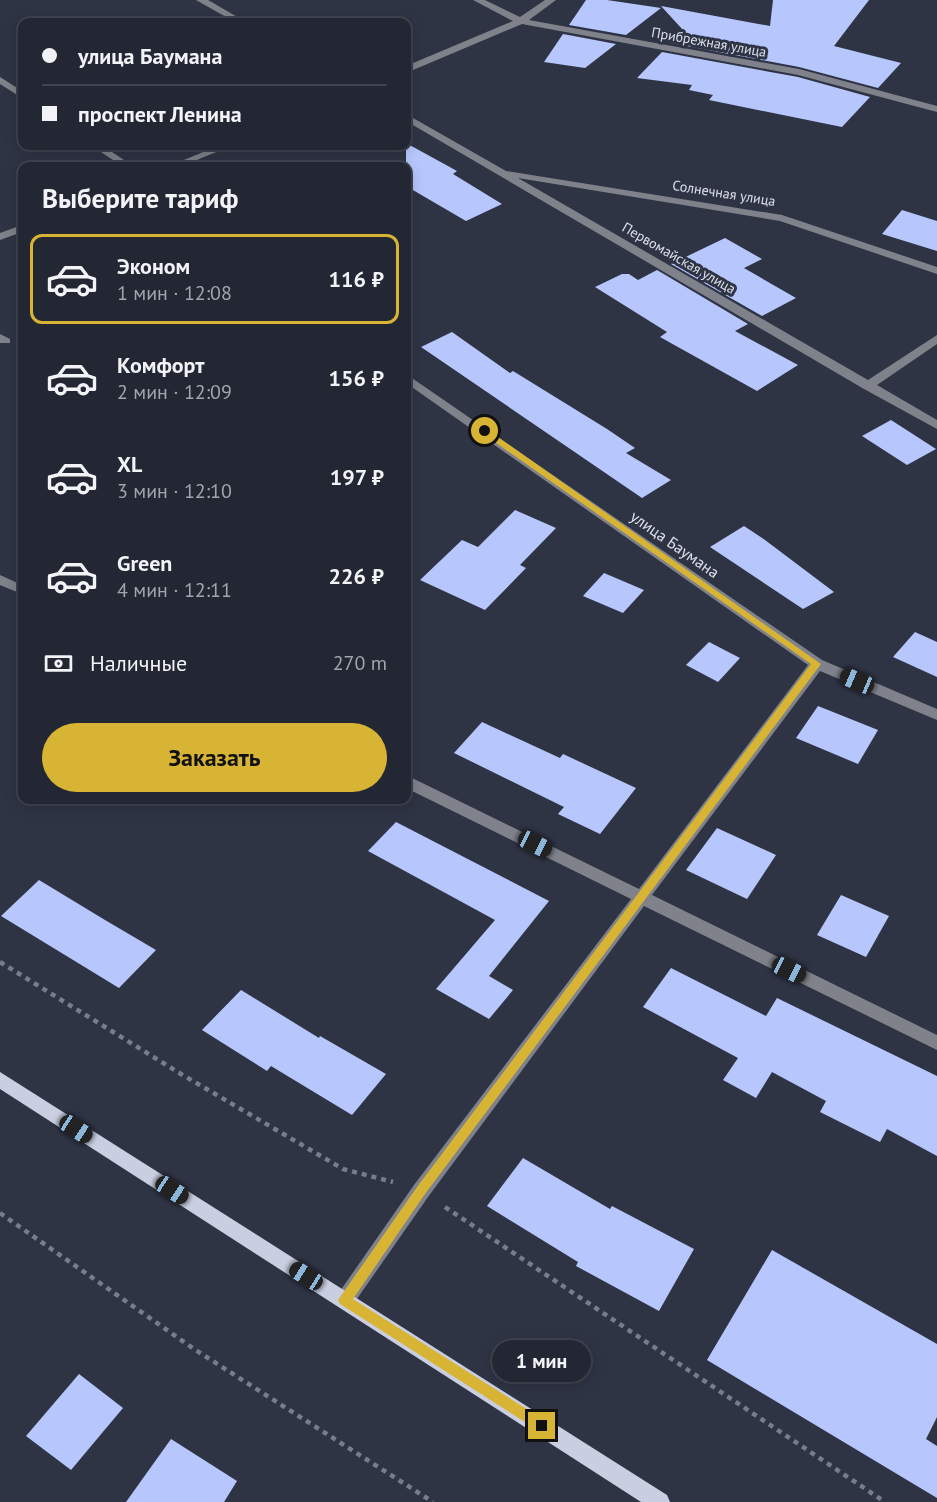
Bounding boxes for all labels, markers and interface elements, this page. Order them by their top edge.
street label: Прибрежная улица [650,23,768,61]
text: улица Баумана [78,42,222,70]
text: проспект Ленина [78,100,242,128]
street label: Солнечная улица [671,176,777,210]
text: Выберите тариф [42,181,238,215]
street label: Первомайская улица [619,218,739,298]
icon: car [45,252,99,306]
text: Эконом [117,252,190,280]
text: 116 ₽ [329,265,384,293]
text: 1 мин · 12:08 [117,280,232,306]
icon: car [45,351,99,405]
text: Комфорт [117,351,205,379]
text: 156 ₽ [329,364,384,392]
text: 2 мин · 12:09 [117,379,232,405]
route start [471,417,498,444]
icon: car [45,450,99,504]
text: XL [117,450,142,478]
text: 197 ₽ [330,463,384,491]
text: 3 мин · 12:10 [117,478,232,504]
street label: улица Баумана [627,506,723,582]
icon: car [45,549,99,603]
text: Green [117,549,172,577]
text: 226 ₽ [329,562,384,590]
text: 4 мин · 12:11 [117,577,232,603]
icon: cash [42,647,75,680]
text: Наличные [90,649,187,677]
text: 270 m [333,650,387,676]
car [837,666,877,696]
button: Заказать [42,723,387,792]
car [515,828,555,860]
car [769,954,809,986]
car [56,1112,96,1146]
car [152,1173,192,1207]
car [286,1259,326,1293]
callout: 1 мин [492,1339,592,1381]
text: 1 мин [516,1348,567,1374]
route end [528,1412,555,1439]

